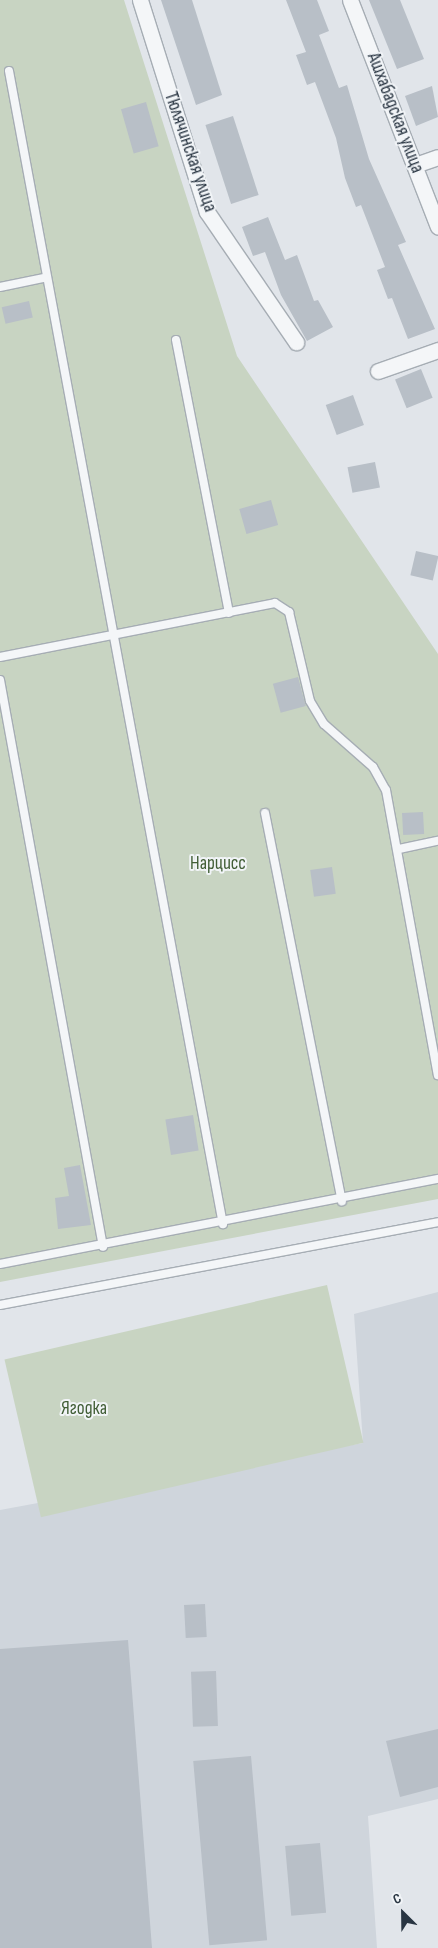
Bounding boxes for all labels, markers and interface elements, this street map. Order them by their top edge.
street label: Ашхабадская улица [362,50,428,176]
street label: Тюлячинская улица [159,89,221,215]
park label: Нарцисс [190,853,246,875]
park label: Ягодка [61,1398,107,1420]
north arrow [378,1888,428,1938]
text: С [390,1890,404,1908]

